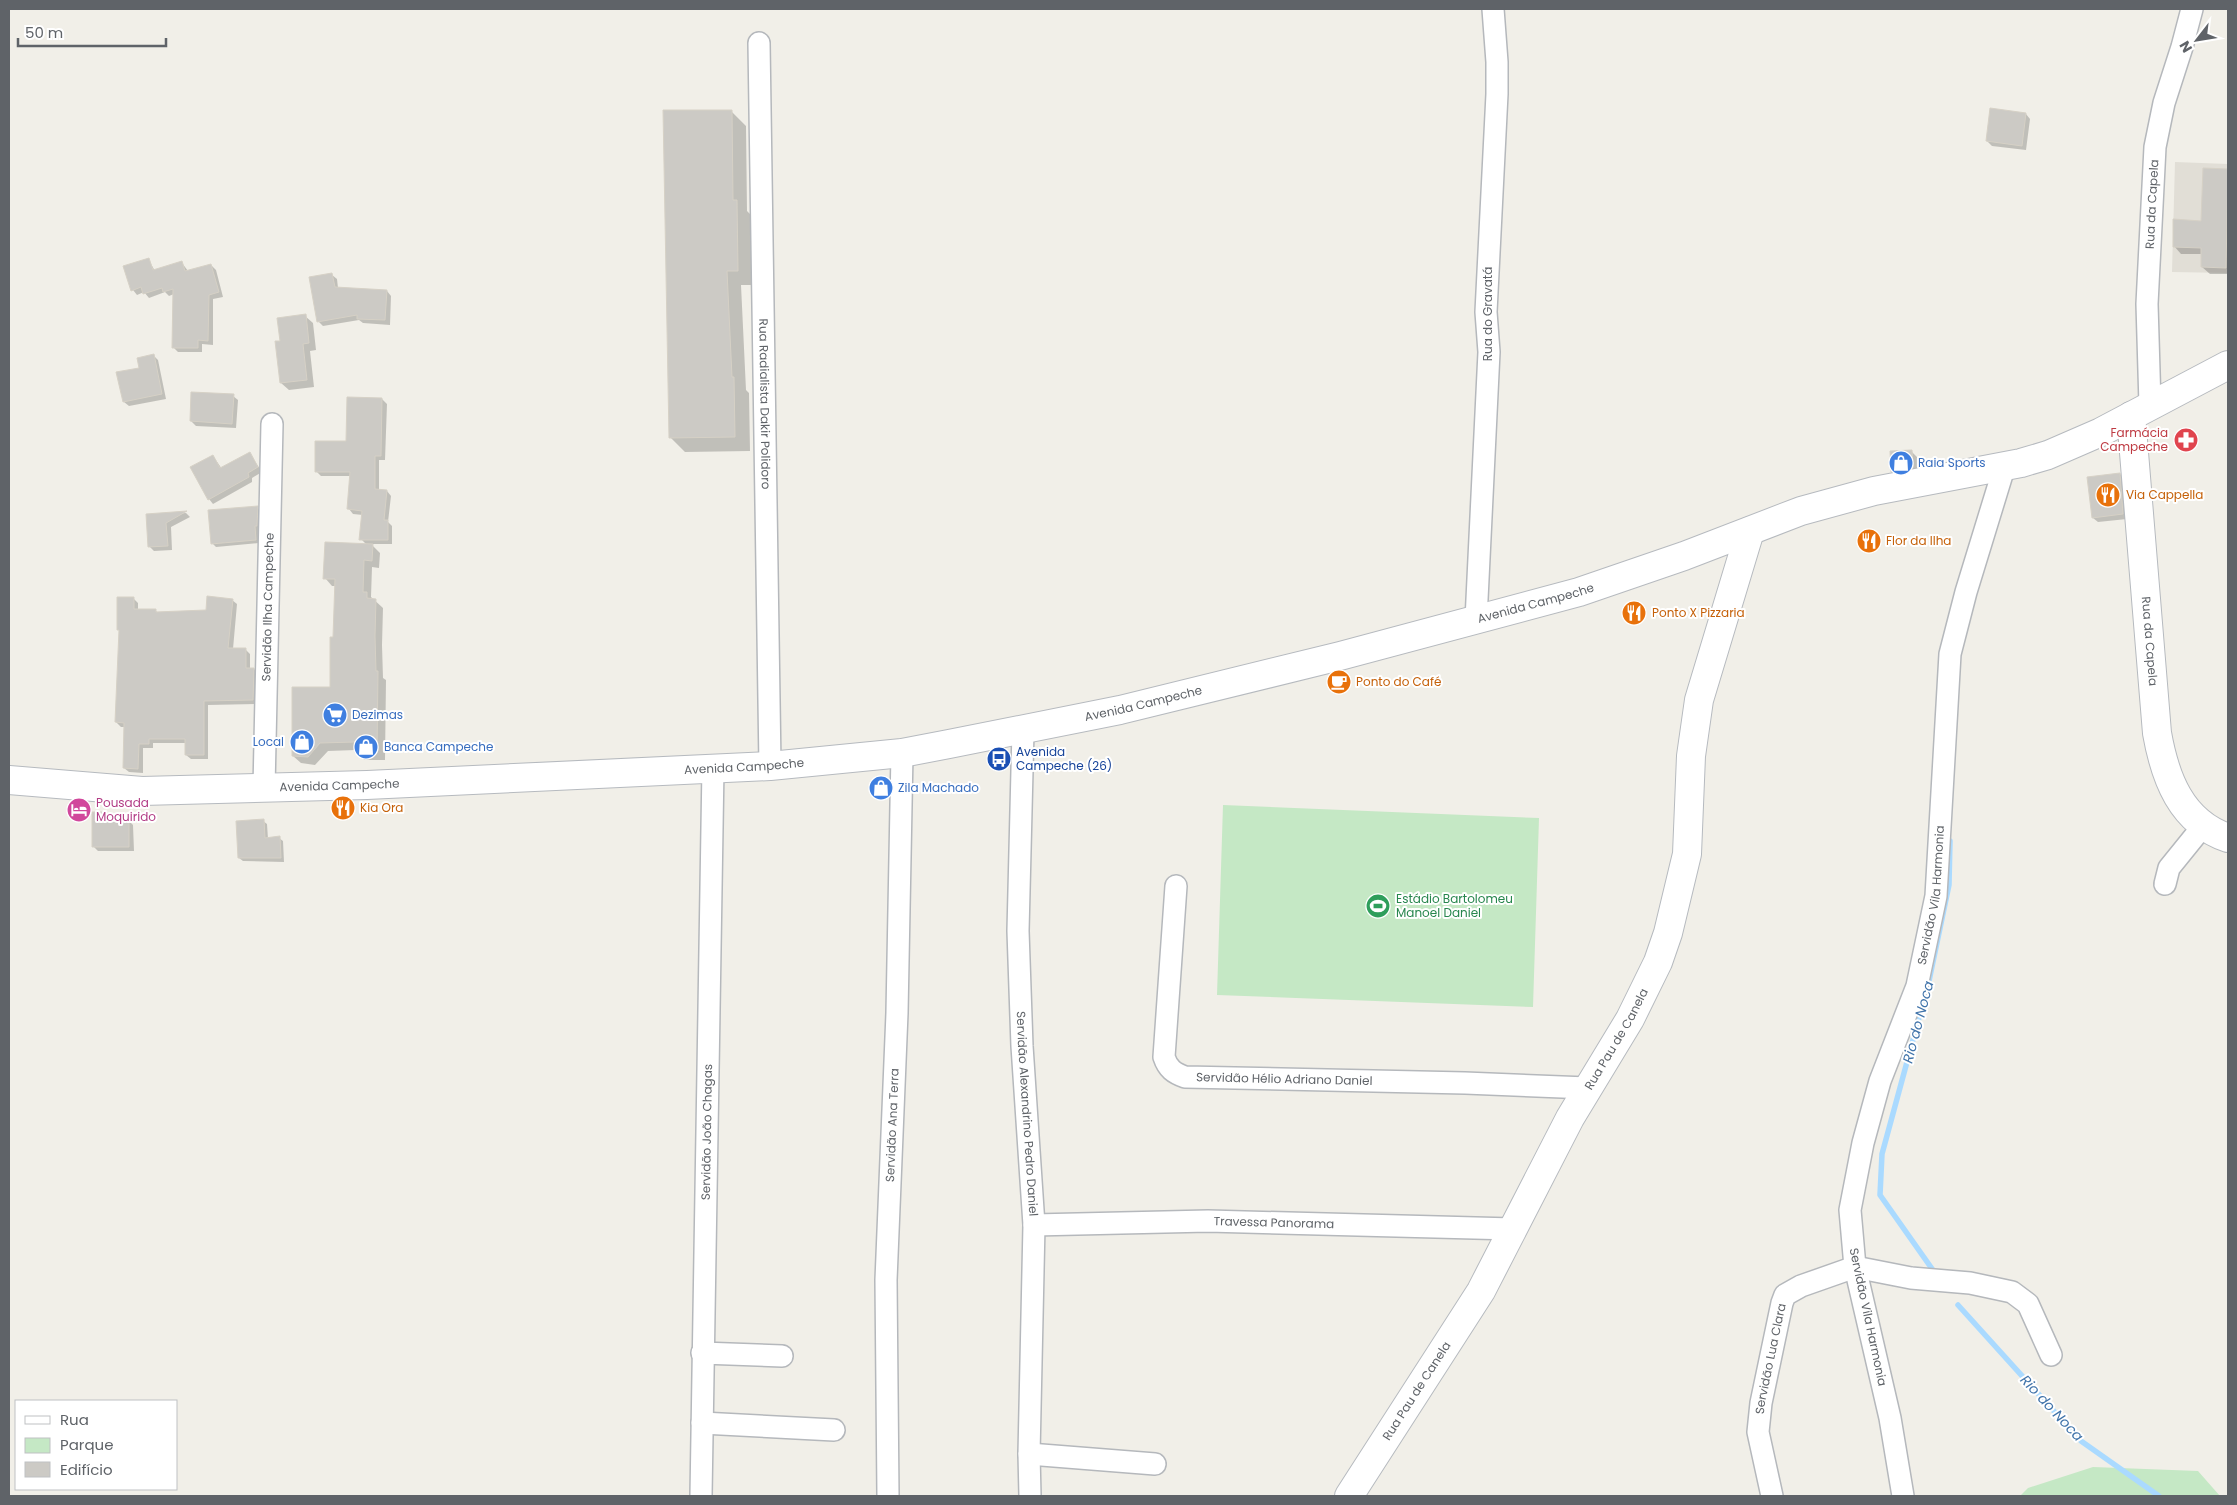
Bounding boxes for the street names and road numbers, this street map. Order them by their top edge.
street label: Rua da Capela [2141,159,2162,249]
street label: Rua do Gravatá [1479,267,1496,361]
street label: Rua Radialista Dakir Polidoro [755,318,775,490]
street label: Servidão Ilha Campeche [257,533,278,681]
street label: Avenida Campeche [1475,579,1596,627]
street label: Rua da Capela [2138,596,2162,687]
street label: Avenida Campeche [1083,681,1204,725]
street label: Avenida Campeche [684,754,805,778]
street label: Avenida Campeche [279,774,400,795]
street label: Servidão Vila Harmonia [1913,825,1948,966]
street label: Rua Pau de Canela [1580,985,1652,1093]
street label: Servidão Alexandrino Pedro Daniel [1013,1011,1042,1217]
street label: Servidão João Chagas [697,1064,716,1200]
street label: Servidão Ana Terra [881,1068,903,1182]
street label: Servidão Hélio Adriano Daniel [1196,1068,1373,1089]
street label: Travessa Panorama [1213,1212,1335,1232]
street label: Servidão Vila Harmonia [1846,1246,1891,1388]
street label: Servidão Lua Clara [1751,1301,1790,1415]
street label: Rua Pau de Canela [1378,1338,1454,1443]

